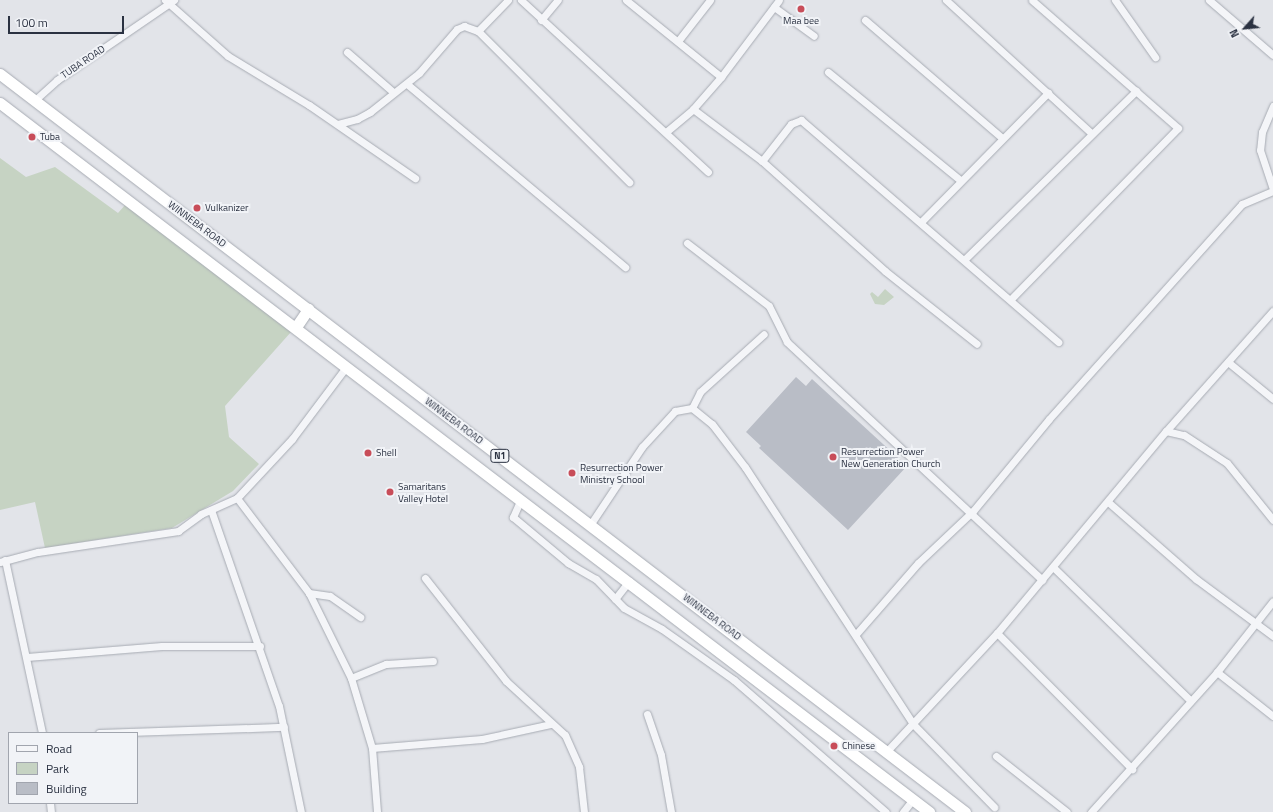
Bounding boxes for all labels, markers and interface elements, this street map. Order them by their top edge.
marker: Maa bee [796,4,806,14]
scale bar [10,8,126,34]
north arrow [1225,8,1265,48]
text: 100 m [15,13,48,32]
place label: Maa bee [783,15,819,27]
text: N [1225,26,1243,40]
street label: TUBA ROAD [59,43,107,81]
place label: Tuba [40,131,60,143]
marker: Tuba [27,132,37,142]
street label: WINNEBA ROAD [166,198,228,250]
place label: Vulkanizer [205,202,249,214]
marker: Vulkanizer [192,203,202,213]
street label: WINNEBA ROAD [423,395,485,447]
place label: Resurrection Power New Generation Church [841,445,940,468]
place label: Shell [376,447,396,459]
marker: Shell [363,448,373,458]
road number: N1 [490,449,510,463]
marker: Resurrection Power New Generation Church [828,452,838,462]
place label: Resurrection Power Ministry School [580,461,663,484]
marker: Resurrection Power Ministry School [567,468,577,478]
place label: Samaritans Valley Hotel [398,480,448,504]
marker: Samaritans Valley Hotel [385,487,395,497]
street label: WINNEBA ROAD [681,591,743,643]
legend [8,732,138,804]
text: Road [46,739,72,758]
place label: Chinese [842,740,875,752]
marker: Chinese [829,741,839,751]
text: Park [46,759,69,778]
text: Building [46,779,87,798]

